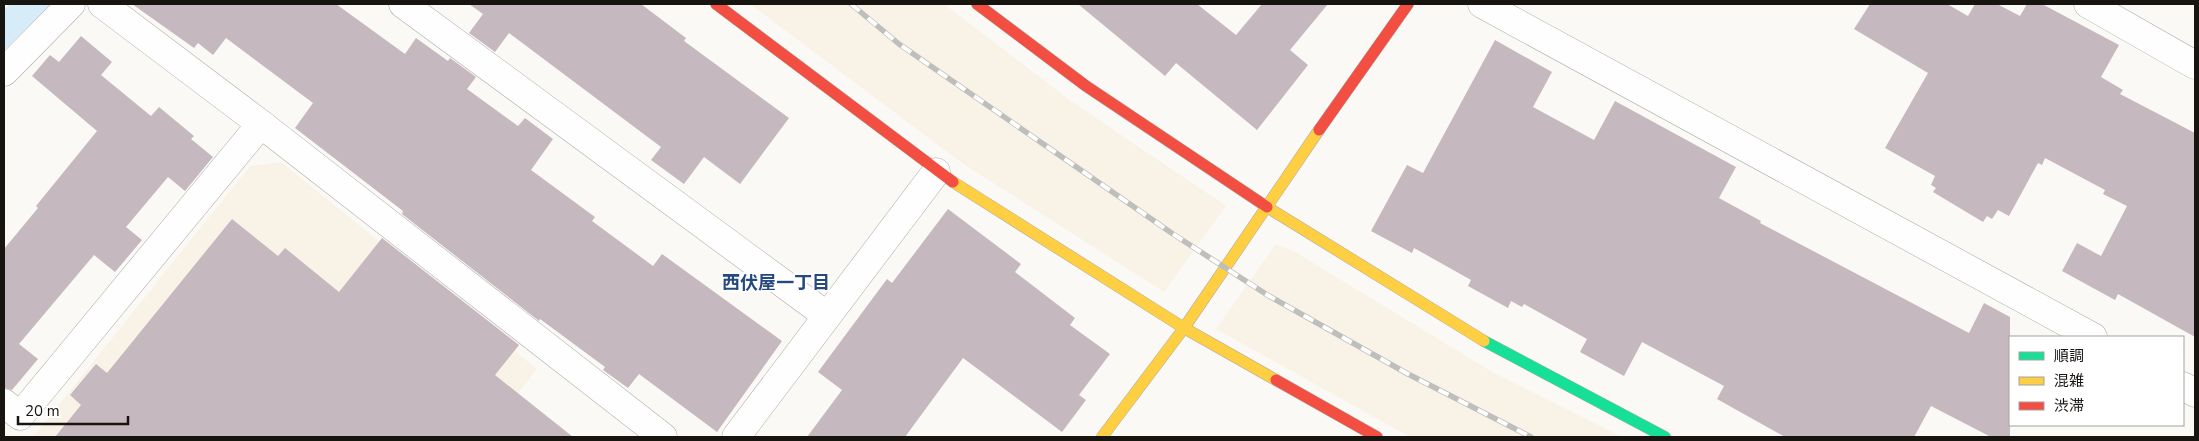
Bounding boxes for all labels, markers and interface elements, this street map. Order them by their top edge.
district label: 西伏屋一丁目 [722,271,830,295]
legend [2009,336,2184,426]
text: 順調 [2054,346,2084,366]
text: 混雑 [2054,371,2084,391]
scale bar [18,394,128,426]
text: 渋滞 [2054,396,2084,416]
text: 20 m [25,401,60,421]

